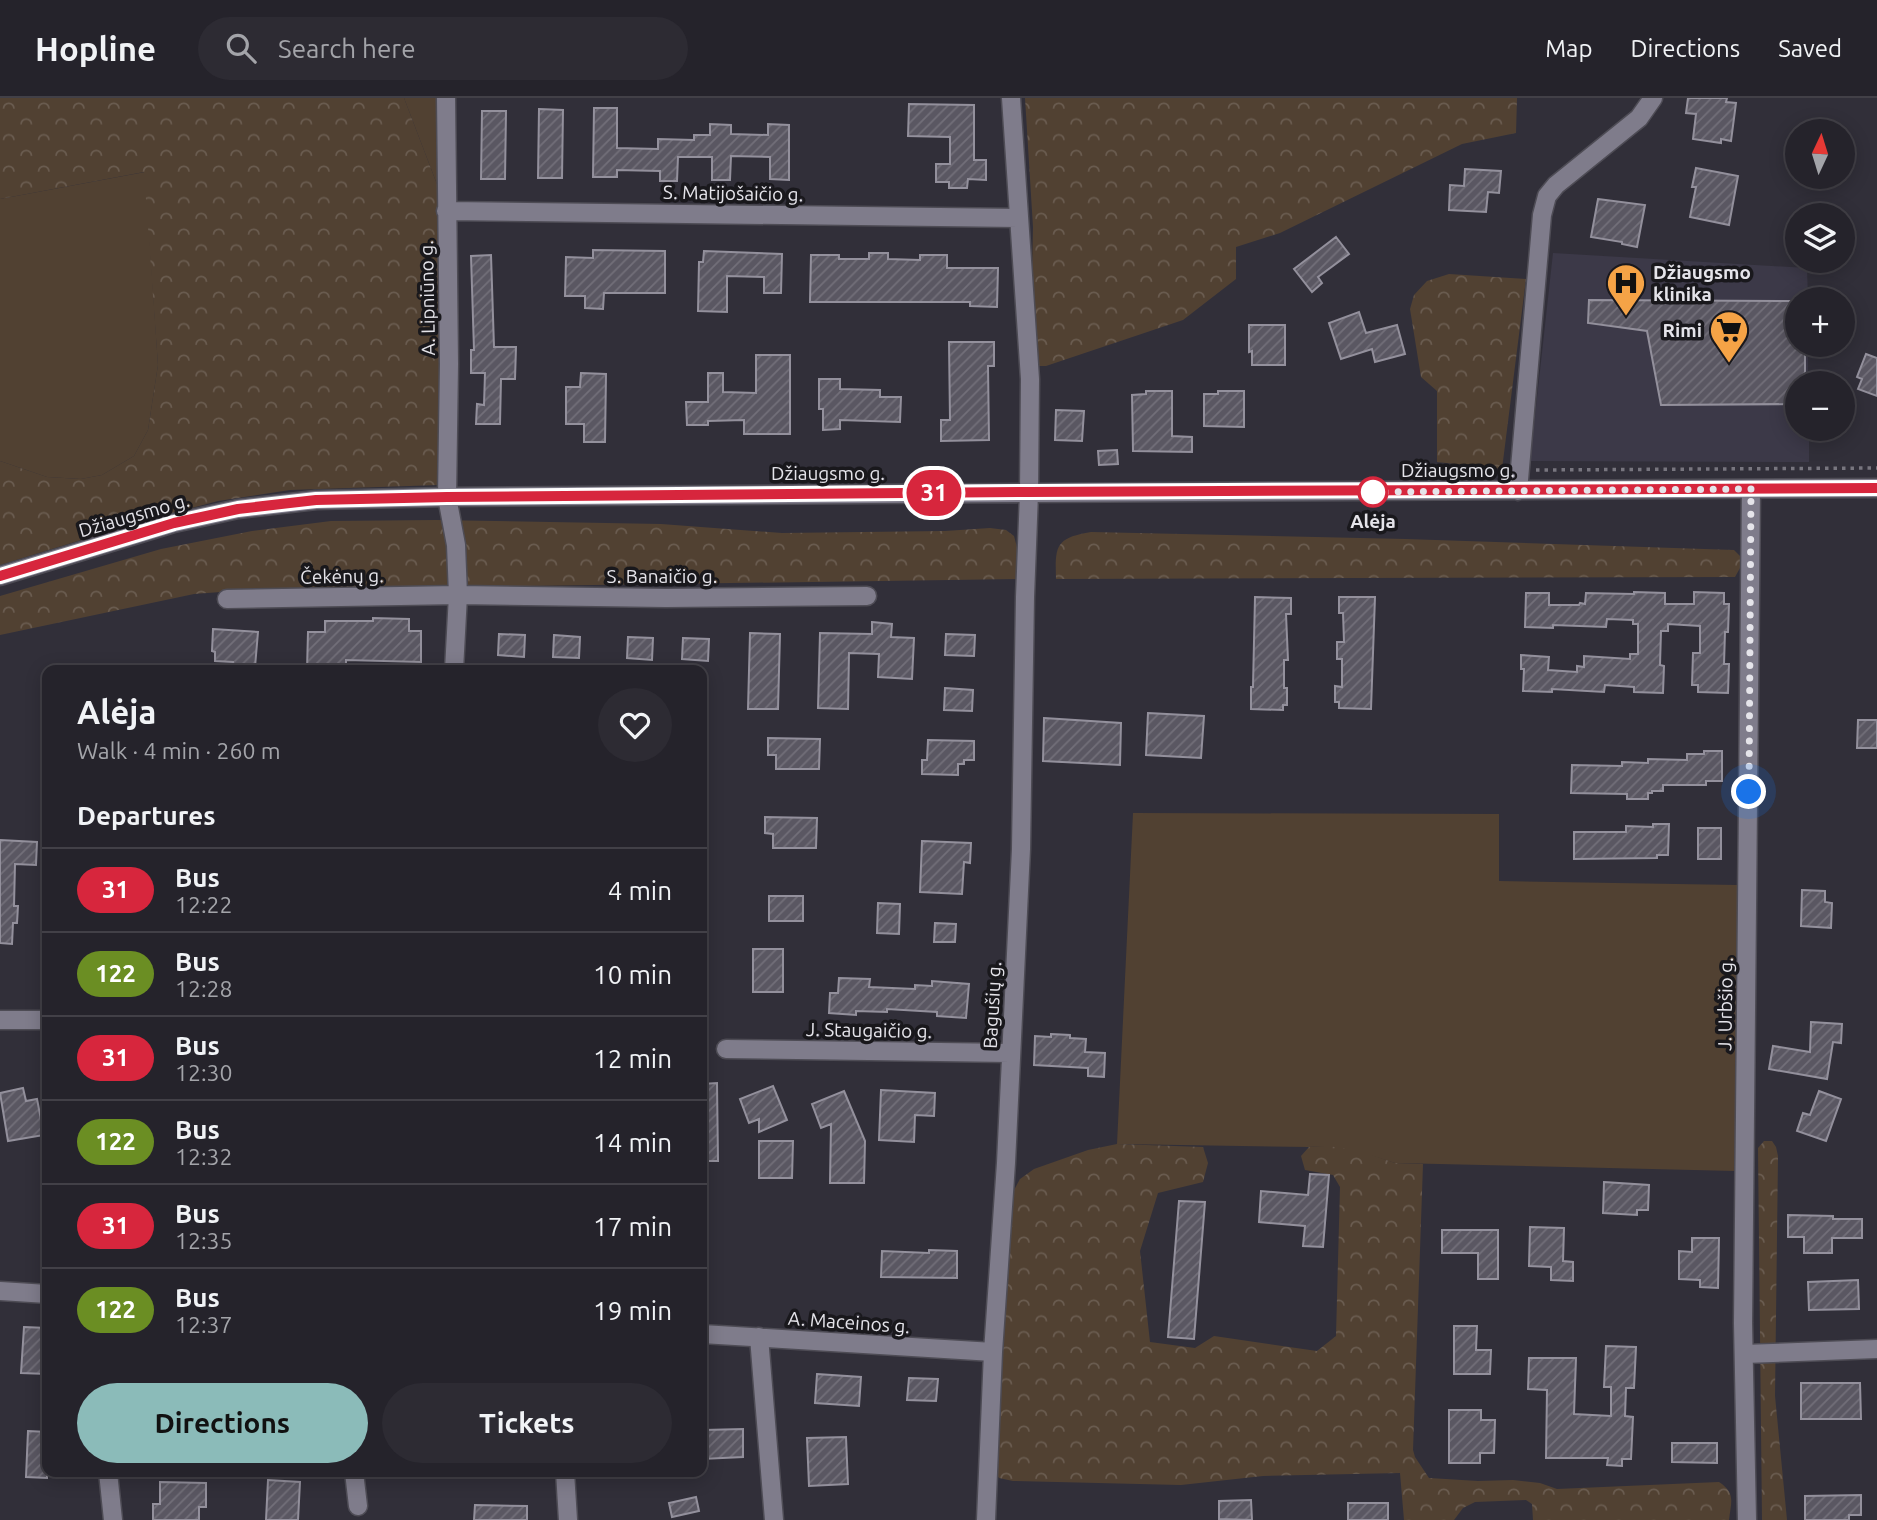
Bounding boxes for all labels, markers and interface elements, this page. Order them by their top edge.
search box [198,17,688,80]
icon: search [222,29,260,67]
text: Hopline [35,30,156,67]
text: Search here [278,34,415,63]
text: Map [1545,35,1592,62]
text: Directions [1630,35,1740,62]
text: Saved [1778,35,1842,62]
north arrow [1785,119,1855,189]
map controls [1785,119,1855,441]
street label: S. Matijošaičio g. [663,181,803,205]
button: layers [1785,203,1855,273]
street label: A. Lipniūno g. [415,240,439,356]
place label: Džiaugsmo klinika [1653,261,1751,305]
hospital icon: Džiaugsmo klinika [1605,262,1647,317]
button: + [1785,287,1855,357]
supermarket icon: Rimi [1708,309,1750,364]
place label: Rimi [1663,319,1702,341]
button: − [1785,371,1855,441]
street label: Džiaugsmo g. [1401,459,1515,481]
street label: Džiaugsmo g. [771,462,885,484]
line badge: 31 [902,470,965,516]
marker: Alėja [1358,477,1388,507]
text: 31 [920,479,948,506]
street label: Džiaugsmo g. [76,489,192,541]
place label: Alėja [1350,510,1396,532]
street label: Čekėnų g. [300,564,384,588]
street label: S. Banaičio g. [607,565,717,587]
button: heart [598,688,672,762]
text: Alėja [77,693,156,730]
text: Walk · 4 min · 260 m [77,738,281,763]
your location [1731,774,1766,809]
text: Departures [77,801,215,830]
text: Bus [175,863,220,892]
text: 31 [102,876,129,903]
text: 4 min [608,876,672,905]
text: 12:22 [175,892,233,917]
text: Bus [175,947,220,976]
street label: J. Urbšio g. [1713,957,1737,1051]
text: 122 [95,960,136,987]
text: 10 min [593,960,672,989]
street label: Bagušių g. [979,961,1005,1049]
text: 12:28 [175,976,233,1001]
street label: J. Staugaičio g. [806,1018,932,1042]
text: Bus [175,1031,220,1060]
text: 31 [102,1044,129,1071]
text: 12 min [593,1044,672,1073]
text: 12:30 [175,1060,233,1085]
text: Bus [175,1115,220,1144]
text: 122 [95,1128,136,1155]
text: 14 min [593,1128,672,1157]
text: 12:32 [175,1144,233,1169]
text: Bus [175,1199,220,1228]
text: 31 [102,1212,129,1239]
text: 17 min [593,1212,672,1241]
text: 12:35 [175,1228,233,1253]
text: Bus [175,1283,220,1312]
text: 122 [95,1296,136,1323]
text: 19 min [593,1296,672,1325]
street label: A. Maceinos g. [787,1307,911,1337]
text: 12:37 [175,1312,233,1337]
button: Directions [77,1383,368,1463]
button: Tickets [382,1383,672,1463]

